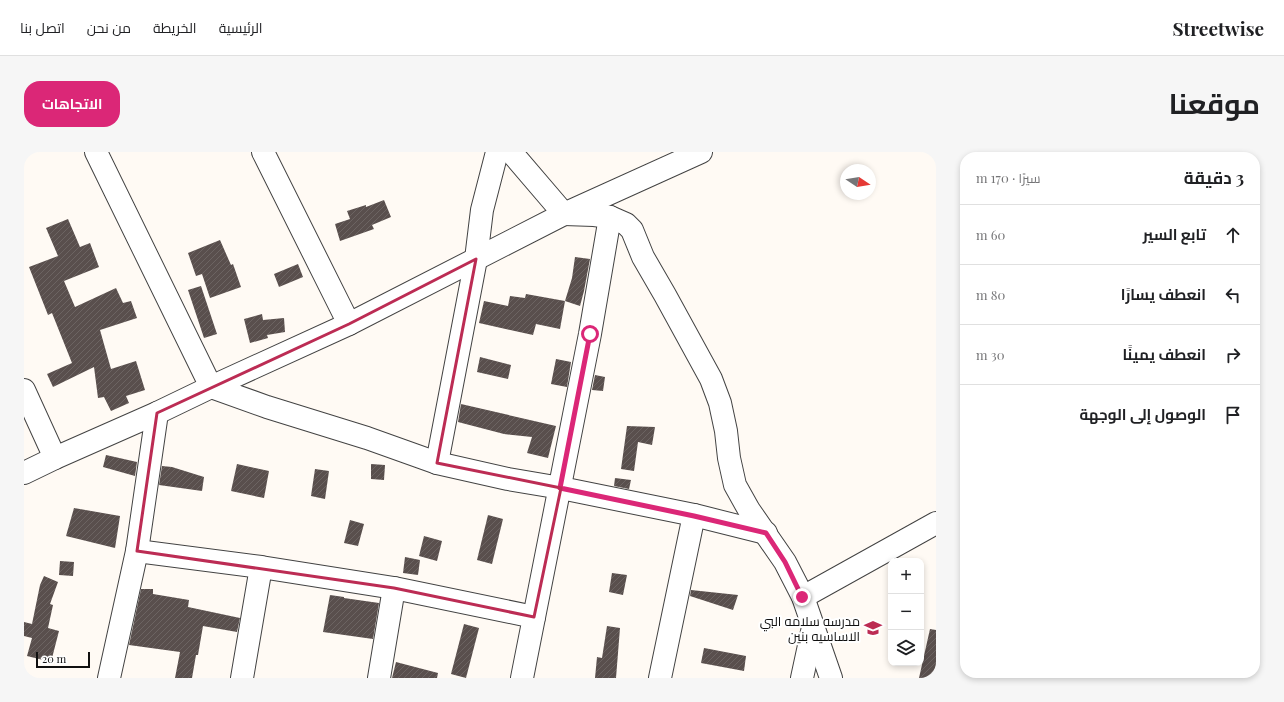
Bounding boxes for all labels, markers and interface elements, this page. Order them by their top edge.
text: Streetwise [1172,15,1264,41]
text: اتصل بنا [20,18,65,37]
text: من نحن [87,18,131,37]
text: الخريطة [153,18,197,37]
text: الرئيسية [219,18,263,37]
button: الاتجاهات [24,81,120,127]
text: موقعنا [1169,84,1260,121]
north arrow [840,164,876,200]
text: 3 دقيقة [1184,166,1244,188]
text: سيرًا · 170 m [976,169,1041,186]
text: تابع السير [1143,224,1206,244]
icon: ahead [1222,224,1244,246]
text: 60 m [976,226,1005,243]
text: انعطف يسارًا [1121,284,1206,304]
icon: left [1222,284,1244,306]
text: 80 m [976,286,1005,303]
route start [581,325,599,343]
text: انعطف يمينًا [1123,344,1206,364]
icon: right [1222,344,1244,366]
text: 30 m [976,346,1004,363]
text: الوصول إلى الوجهة [1080,404,1206,424]
icon: arrive [1222,404,1244,426]
map controls [888,558,924,666]
button: + [888,558,924,594]
route end [793,588,811,606]
button: − [888,594,924,630]
place label: مدرسه سلامه البي الاساسيه بنين [760,612,860,644]
school or university icon: مدرسه سلامه البي الاساسيه بنين [863,618,883,638]
button: layers [888,630,924,666]
scale bar [36,650,90,669]
text: 20 m [42,651,66,666]

